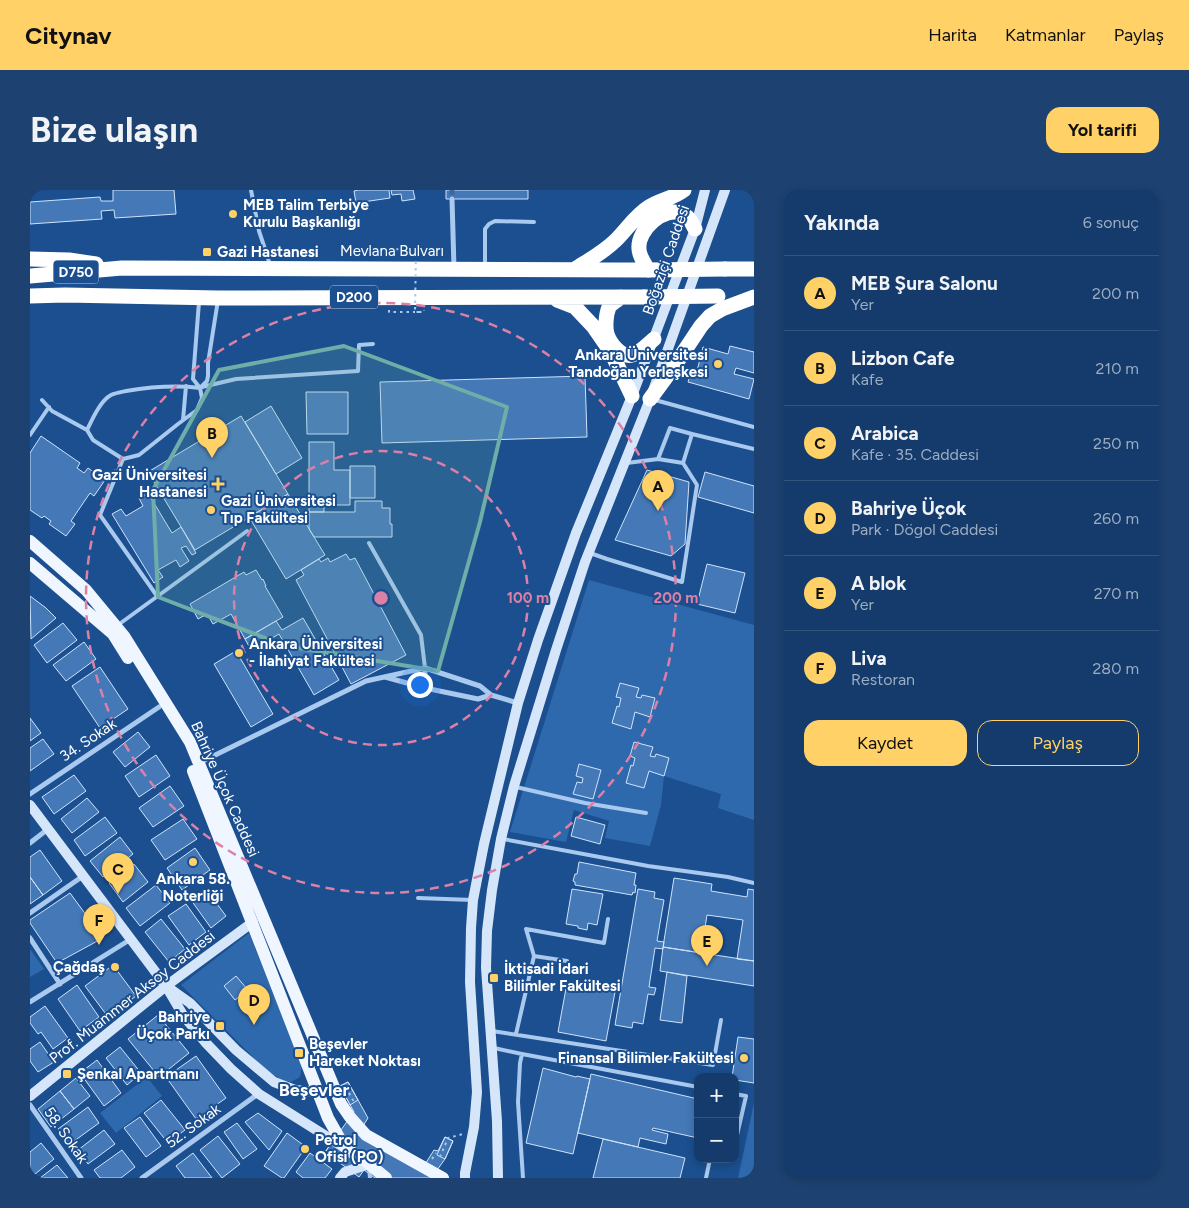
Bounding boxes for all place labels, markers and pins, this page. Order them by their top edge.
place label: MEB Talim Terbiye Kurulu Başkanlığı [243,196,370,231]
marker: MEB Talim Terbiye Kurulu Başkanlığı [227,208,239,220]
place label: Gazi Hastanesi [217,243,319,261]
marker: Gazi Hastanesi [201,246,213,258]
place label: Ankara Üniversitesi Tandoğan Yerleşkesi [568,345,708,381]
marker: Ankara Üniversitesi Tandoğan Yerleşkesi [712,358,724,370]
pin: B [196,417,228,458]
place label: Gazi Üniversitesi Hastanesi [92,465,207,501]
pin: A [642,470,674,511]
marker: Gazi Üniversitesi Hastanesi [211,477,225,491]
place label: Gazi Üniversitesi Tıp Fakültesi [221,491,336,527]
marker: Gazi Üniversitesi Tıp Fakültesi [205,504,217,516]
centre of rings [372,589,390,607]
place label: Ankara Üniversitesi - İlahiyat Fakültesi [249,634,382,670]
marker: Ankara Üniversitesi - İlahiyat Fakültesi [233,647,245,659]
pin: C [102,853,134,894]
marker: Ankara 58. Noterliği [187,856,199,868]
place label: Ankara 58. Noterliği [156,870,230,905]
pin: F [83,904,115,945]
pin: E [691,925,723,966]
place label: Çağdaş [53,958,105,976]
place label: İktisadi İdari Bilimler Fakültesi [504,959,621,995]
marker: Çağdaş [109,961,121,973]
marker: İktisadi İdari Bilimler Fakültesi [488,972,500,984]
pin: D [238,984,270,1025]
place label: Bahriye Üçok Parkı [136,1008,211,1043]
marker: Bahriye Üçok Parkı [214,1020,226,1032]
place label: Beşevler Hareket Noktası [309,1035,421,1070]
marker: Beşevler Hareket Noktası [293,1047,305,1059]
place label: Finansal Bilimler Fakültesi [558,1049,734,1067]
marker: Finansal Bilimler Fakültesi [738,1052,750,1064]
place label: Şenkal Apartmanı [77,1065,199,1083]
marker: Şenkal Apartmanı [61,1068,73,1080]
place label: Petrol Ofisi (PO) [315,1131,384,1166]
marker: Petrol Ofisi (PO) [299,1143,311,1155]

